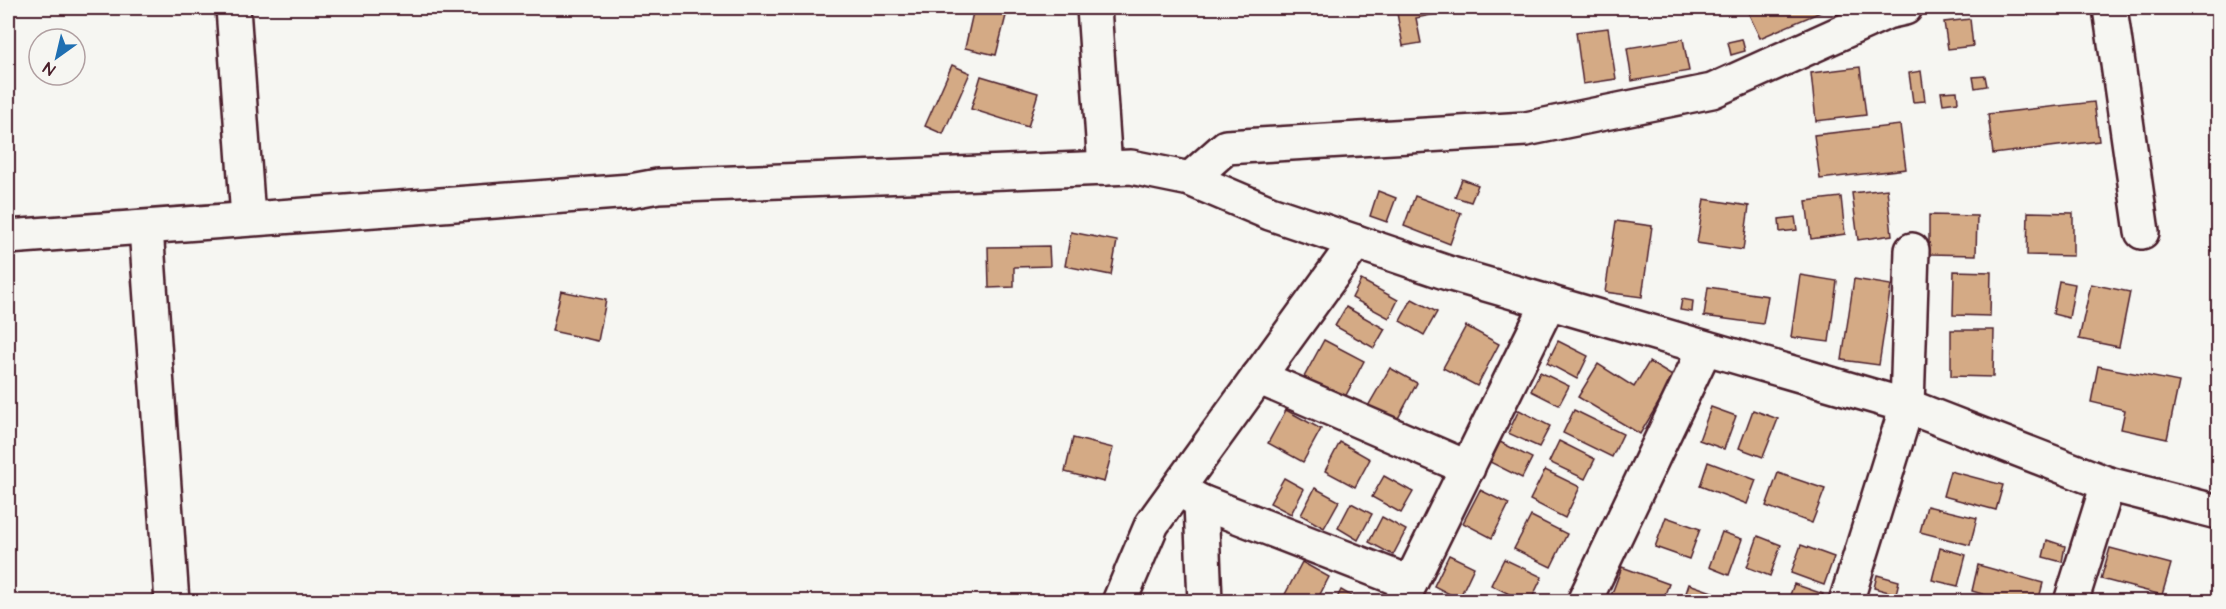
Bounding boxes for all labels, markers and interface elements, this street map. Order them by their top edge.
north arrow [27,27,87,87]
text: N [39,57,59,81]

